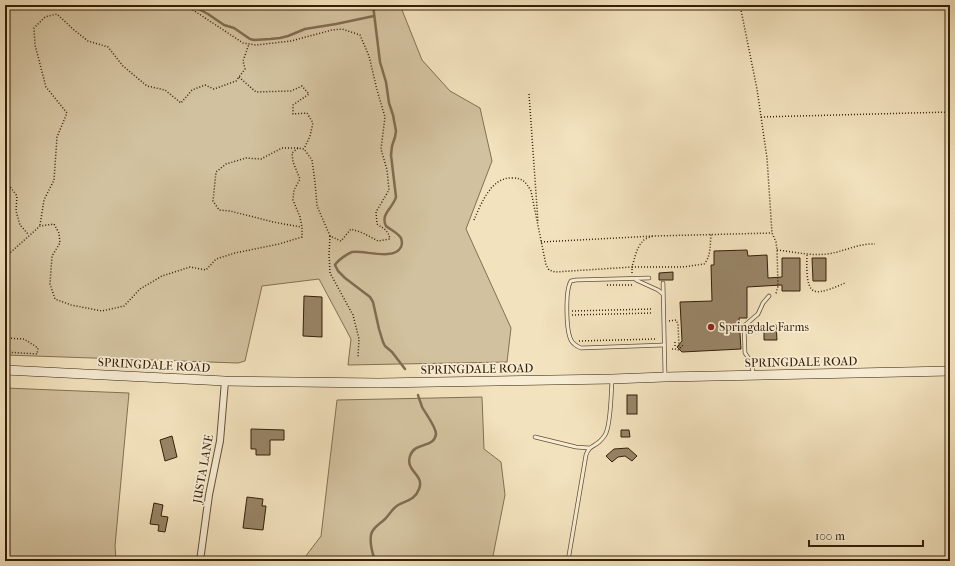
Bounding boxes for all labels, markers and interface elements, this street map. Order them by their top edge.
place label: Springdale Farms [719,320,809,334]
marker: Springdale Farms [706,322,716,332]
street label: SPRINGDALE ROAD [745,354,857,370]
street label: SPRINGDALE ROAD [97,355,211,375]
street label: SPRINGDALE ROAD [421,361,533,377]
street label: JUSTA LANE [190,433,216,506]
scale bar [809,522,923,548]
text: 100 m [815,529,845,543]

